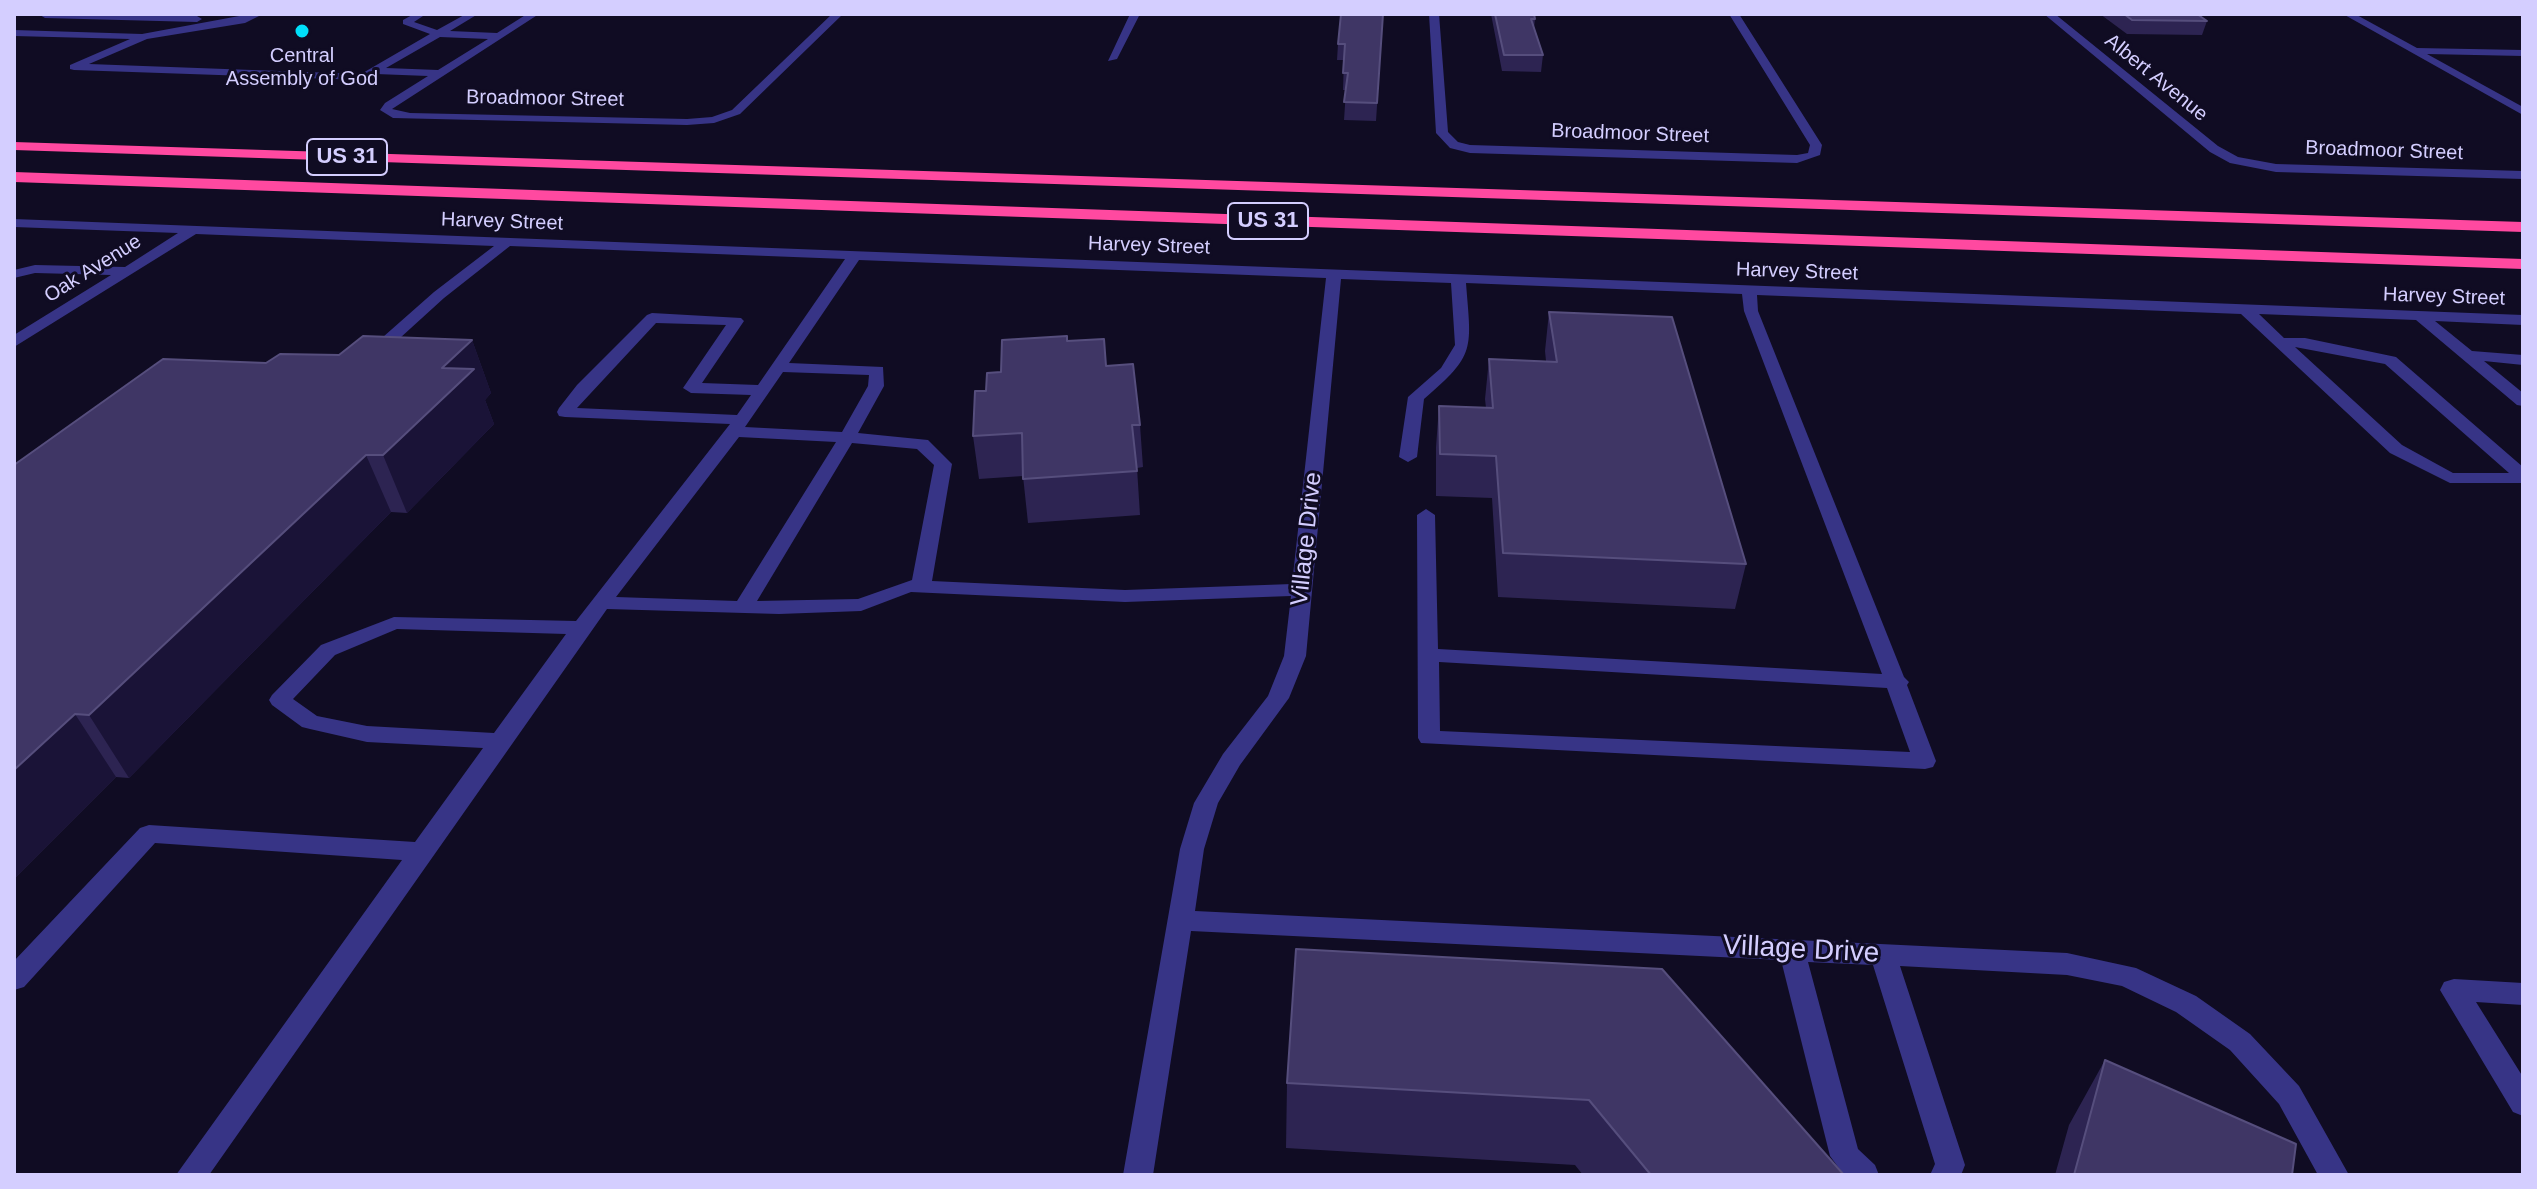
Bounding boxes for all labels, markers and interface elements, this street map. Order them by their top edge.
marker: Central Assembly of God [293,22,311,40]
street label: Albert Avenue [2100,29,2212,127]
place label: Central Assembly of God [226,44,378,91]
street label: Broadmoor Street [466,86,624,112]
street label: Broadmoor Street [1551,119,1709,149]
street label: Broadmoor Street [2305,136,2463,166]
road number: US 31 [307,139,387,175]
road number: US 31 [1228,203,1308,239]
street label: Harvey Street [440,208,564,236]
street label: Oak Avenue [40,230,146,308]
street label: Harvey Street [1087,232,1211,260]
street label: Harvey Street [1735,258,1859,286]
street label: Harvey Street [2382,283,2506,311]
street label: Village Drive [1286,471,1328,607]
street label: Village Drive [1722,929,1880,971]

